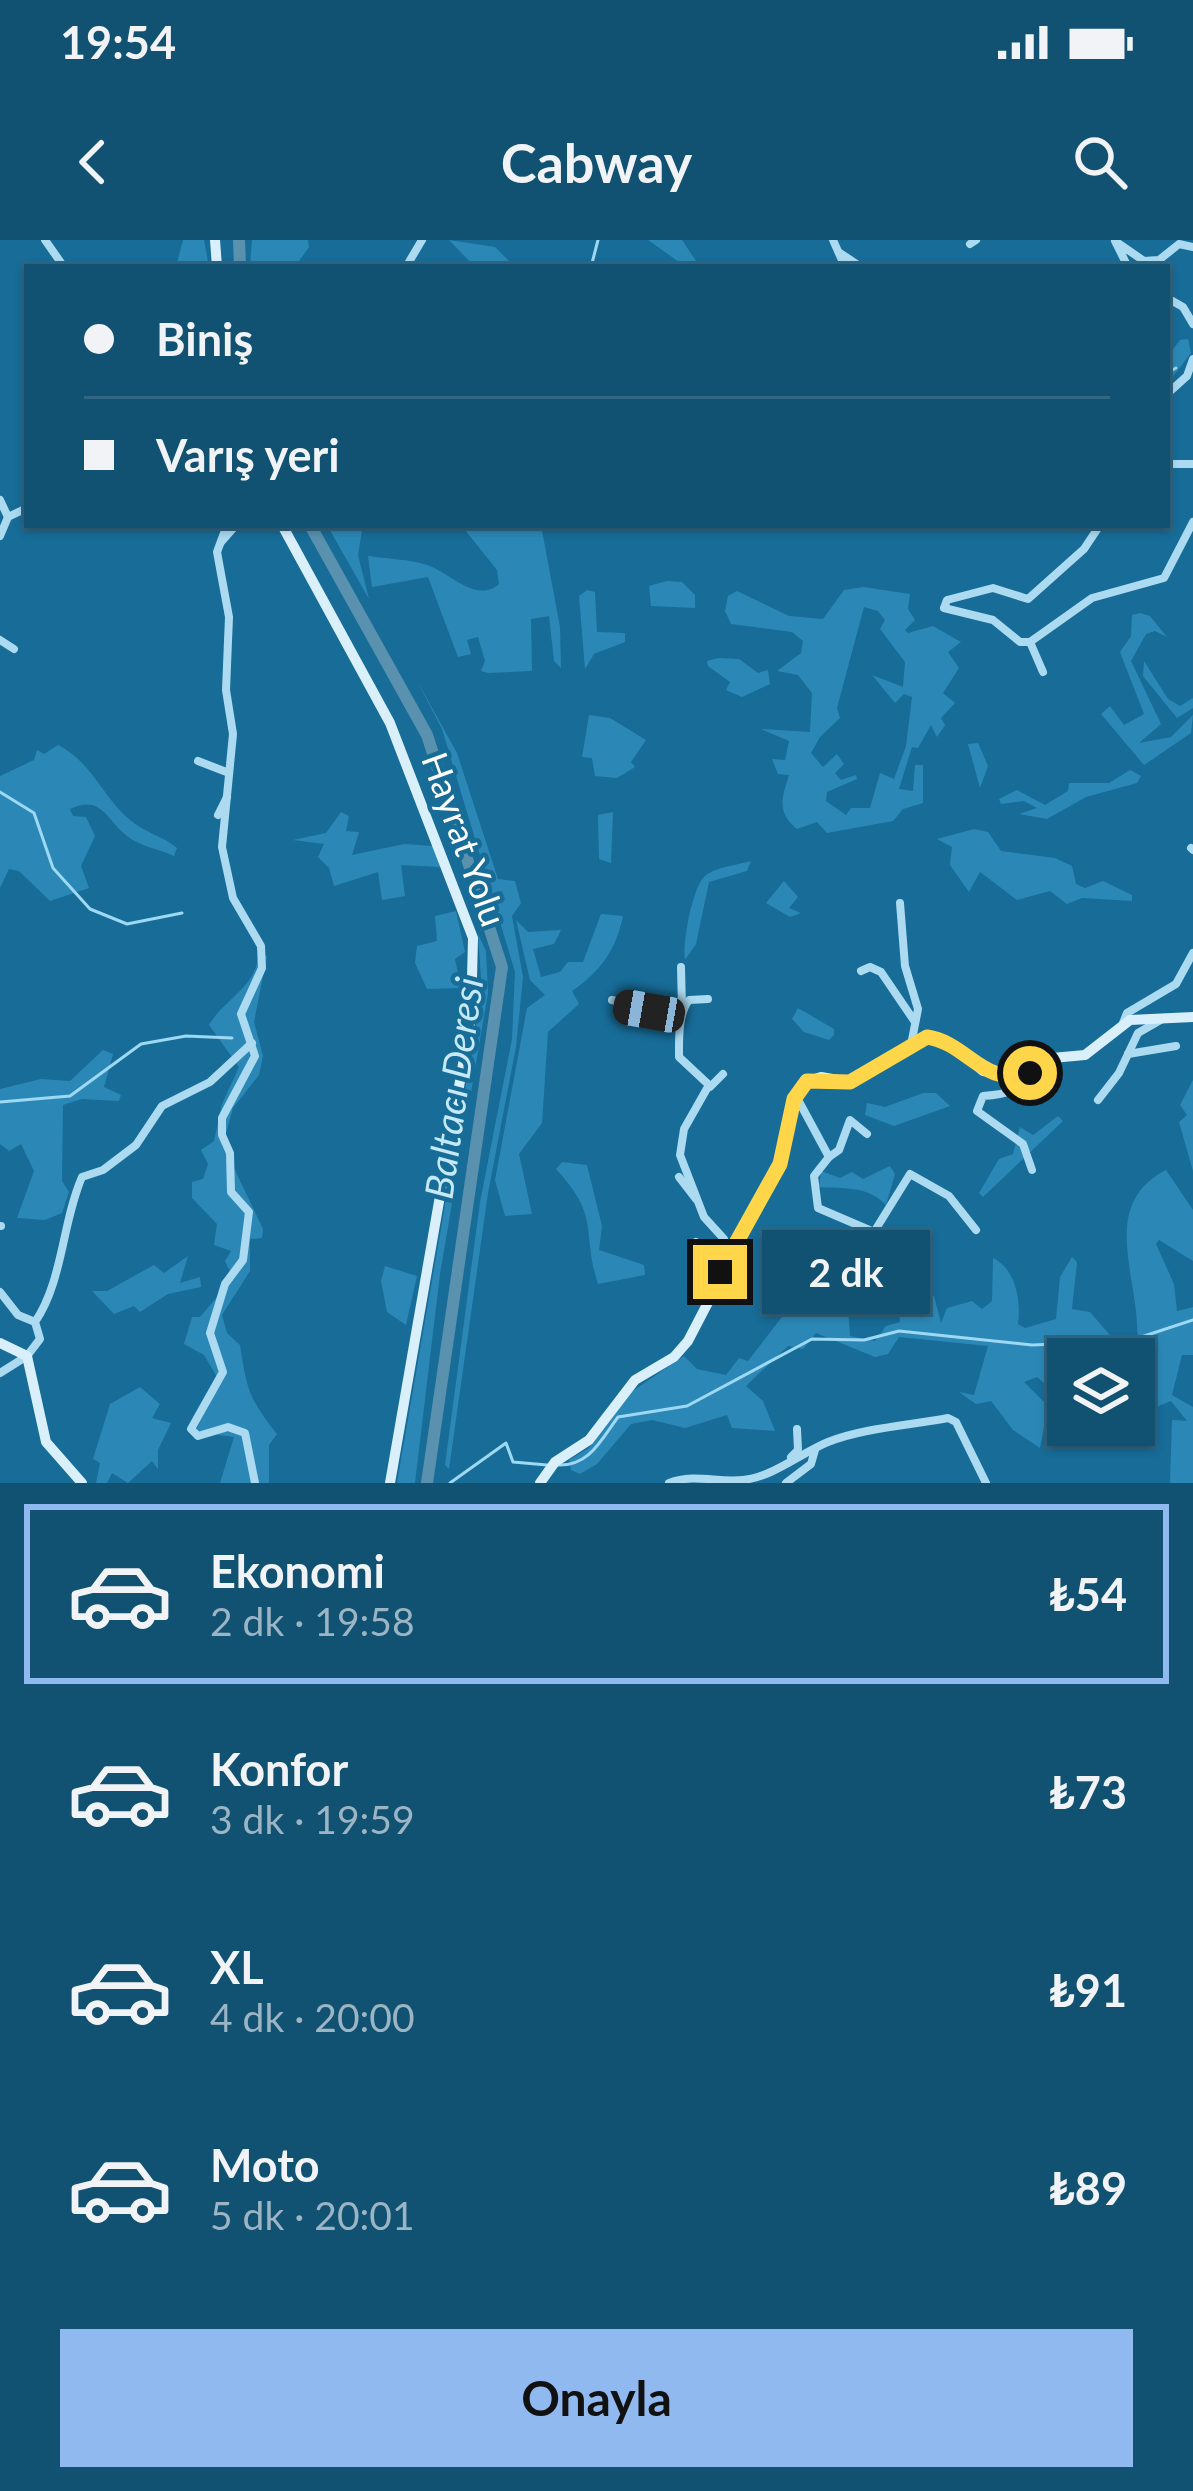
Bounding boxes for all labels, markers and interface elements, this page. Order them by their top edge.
text: 19:54 [60,15,176,69]
icon: back [60,129,126,195]
icon: search [1067,129,1133,195]
text: Cabway [501,130,692,195]
text: Biniş [156,312,253,366]
text: Varış yeri [156,428,340,482]
street label: Hayrat Yolu [413,746,517,932]
water label: Baltacı Deresi [415,974,491,1202]
car [610,987,688,1035]
route start [1003,1046,1057,1100]
callout: 2 dk [762,1230,930,1314]
route end [693,1245,747,1299]
text: 2 dk [808,1249,884,1295]
map controls [1047,1338,1155,1446]
button: layers [1047,1338,1155,1446]
icon: car [66,1540,174,1648]
text: Ekonomi [210,1544,385,1598]
text: ₺54 [1049,1567,1127,1621]
text: 2 dk · 19:58 [210,1598,415,1644]
icon: car [66,1738,174,1846]
text: Konfor [210,1742,348,1796]
text: ₺73 [1049,1765,1127,1819]
text: 3 dk · 19:59 [210,1796,415,1842]
icon: car [66,1936,174,2044]
text: XL [210,1940,264,1994]
text: ₺91 [1049,1963,1127,2017]
text: 4 dk · 20:00 [210,1994,415,2040]
icon: car [66,2134,174,2242]
text: Moto [210,2138,320,2192]
text: ₺89 [1049,2161,1127,2215]
text: 5 dk · 20:01 [210,2192,415,2238]
button: Onayla [60,2329,1133,2467]

